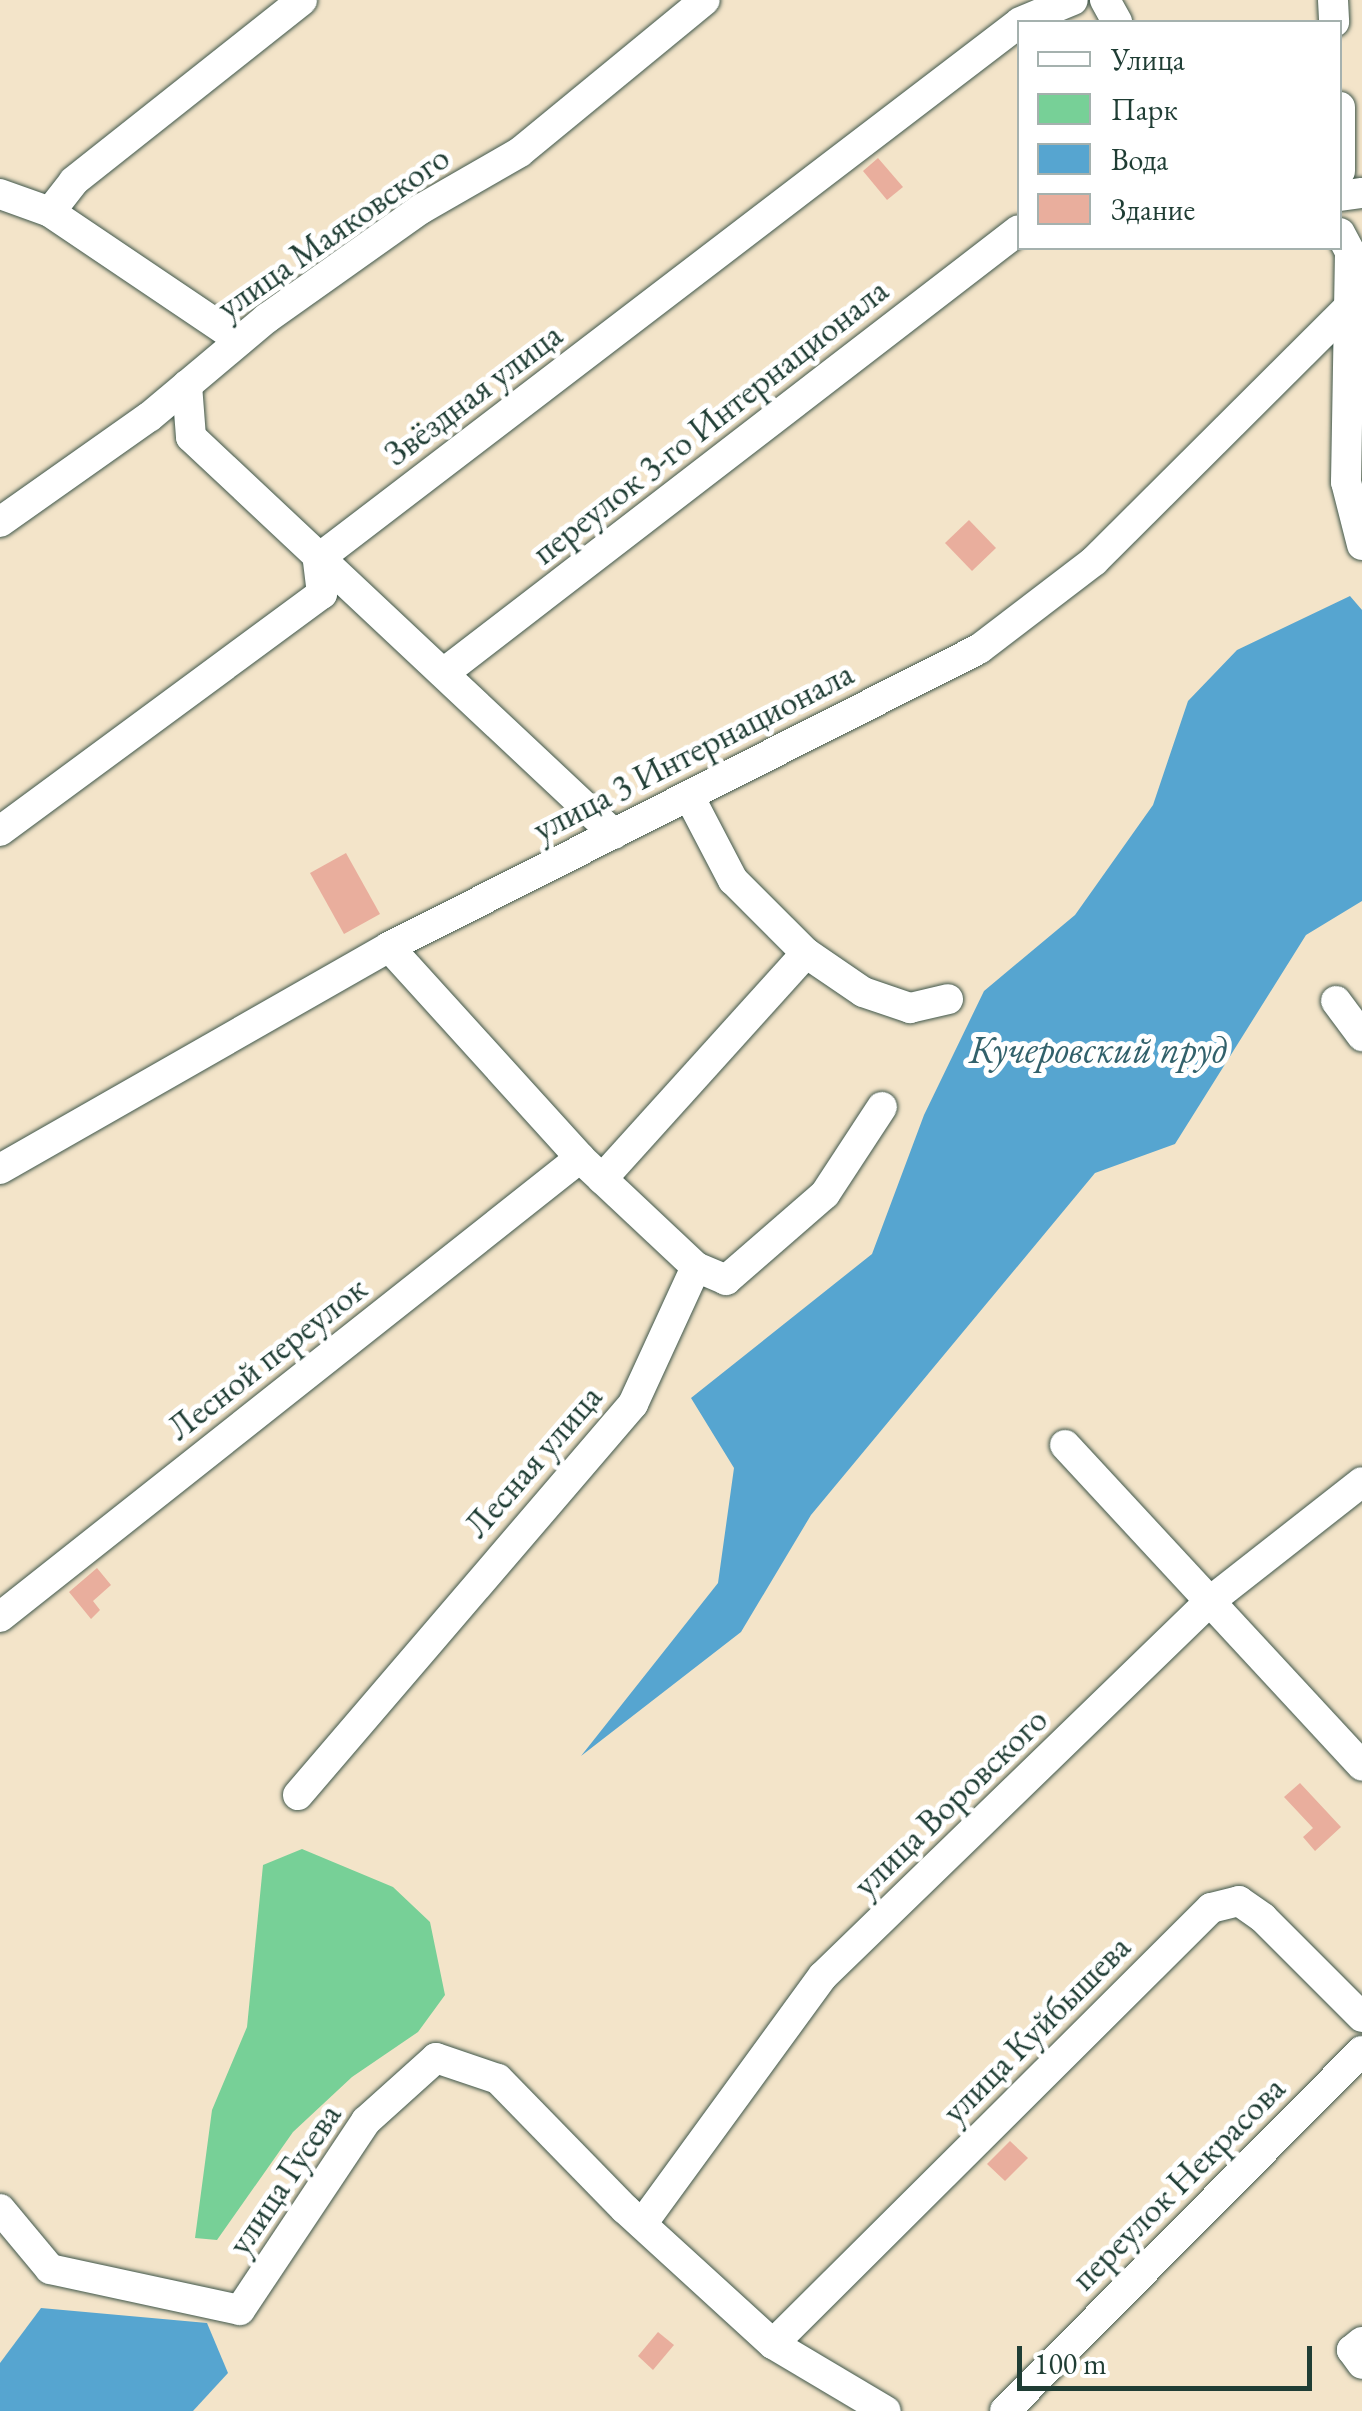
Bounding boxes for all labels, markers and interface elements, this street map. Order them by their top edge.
legend [1017,20,1342,250]
text: Улица [1111,40,1185,79]
text: Парк [1111,90,1178,129]
street label: улица Маяковского [209,136,457,328]
text: Вода [1111,140,1168,179]
text: Здание [1111,190,1195,229]
street label: переулок 3-го Интернационала [524,269,896,573]
street label: Звёздная улица [376,314,570,474]
street label: улица 3 Интернационала [526,652,860,850]
water label: Кучеровский пруд [969,1026,1227,1072]
street label: Лесной переулок [159,1267,375,1449]
street label: Лесная улица [455,1376,611,1546]
street label: улица Воровского [844,1699,1056,1905]
street label: улица Куйбышева [933,1926,1139,2132]
street label: переулок Некрасова [1062,2067,1294,2299]
street label: улица Гусева [218,2095,350,2263]
scale bar [1022,2326,1317,2388]
text: 100 m [1034,2344,1107,2383]

